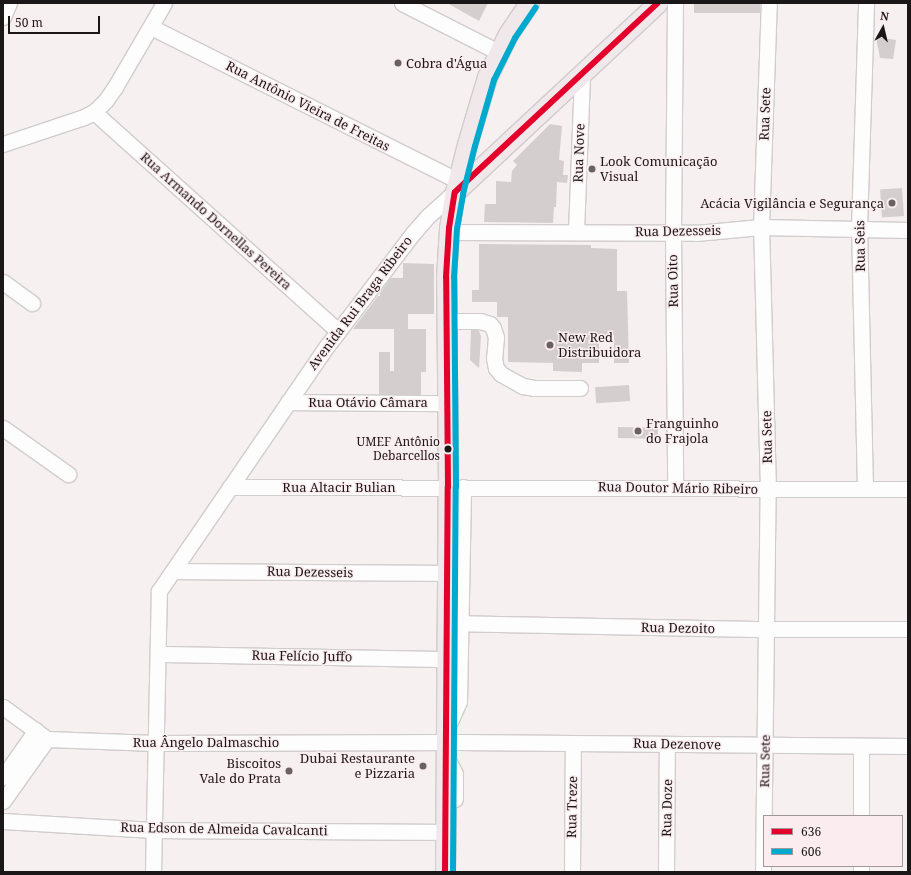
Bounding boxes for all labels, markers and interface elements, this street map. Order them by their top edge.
scale bar [10,8,102,34]
north arrow [863,8,903,48]
text: N [879,8,890,24]
text: 50 m [15,14,43,31]
place label: Cobra d'Água [406,55,487,71]
street label: Rua Antônio Vieira de Freitas [223,58,393,154]
marker: Cobra d'Água [393,58,403,68]
street label: Rua Sete [756,87,774,141]
street label: Rua Nove [570,123,588,183]
street label: Rua Armando Dornellas Pereira [137,149,295,293]
place label: Look Comunicação Visual [600,154,718,185]
marker: Look Comunicação Visual [587,164,597,174]
place label: Acácia Vigilância e Segurança [700,195,884,211]
marker: Acácia Vigilância e Segurança [887,198,897,208]
street label: Rua Seis [852,220,868,272]
street label: Rua Dezesseis [635,222,721,240]
street label: Avenida Rui Braga Ribeiro [305,233,415,373]
street label: Rua Oito [665,254,681,308]
place label: New Red Distribuidora [558,330,641,361]
marker: New Red Distribuidora [545,340,555,350]
street label: Rua Otávio Câmara [308,394,428,410]
street label: Rua Sete [759,410,775,464]
place label: Franguinho do Frajola [646,416,719,447]
marker: Franguinho do Frajola [633,426,643,436]
place label: UMEF Antônio Debarcellos [357,435,440,463]
marker: UMEF Antônio Debarcellos [443,444,453,454]
street label: Rua Altacir Bulian [282,479,396,495]
street label: Rua Doutor Mário Ribeiro [598,479,758,497]
street label: Rua Dezesseis [267,563,353,581]
street label: Rua Dezoito [641,620,715,636]
street label: Rua Felício Juffo [251,647,353,665]
street label: Rua Ângelo Dalmaschio [133,734,279,750]
street label: Rua Sete [757,734,773,788]
street label: Rua Dezenove [633,735,721,753]
place label: Dubai Restaurante e Pizzaria [300,751,415,782]
place label: Biscoitos Vale do Prata [200,756,281,787]
marker: Dubai Restaurante e Pizzaria [418,761,428,771]
marker: Biscoitos Vale do Prata [284,766,294,776]
street label: Rua Treze [564,776,580,838]
street label: Rua Doze [659,779,675,837]
legend [763,815,903,867]
street label: Rua Edson de Almeida Cavalcanti [120,819,328,839]
text: 636 [801,823,821,840]
text: 606 [801,843,821,860]

